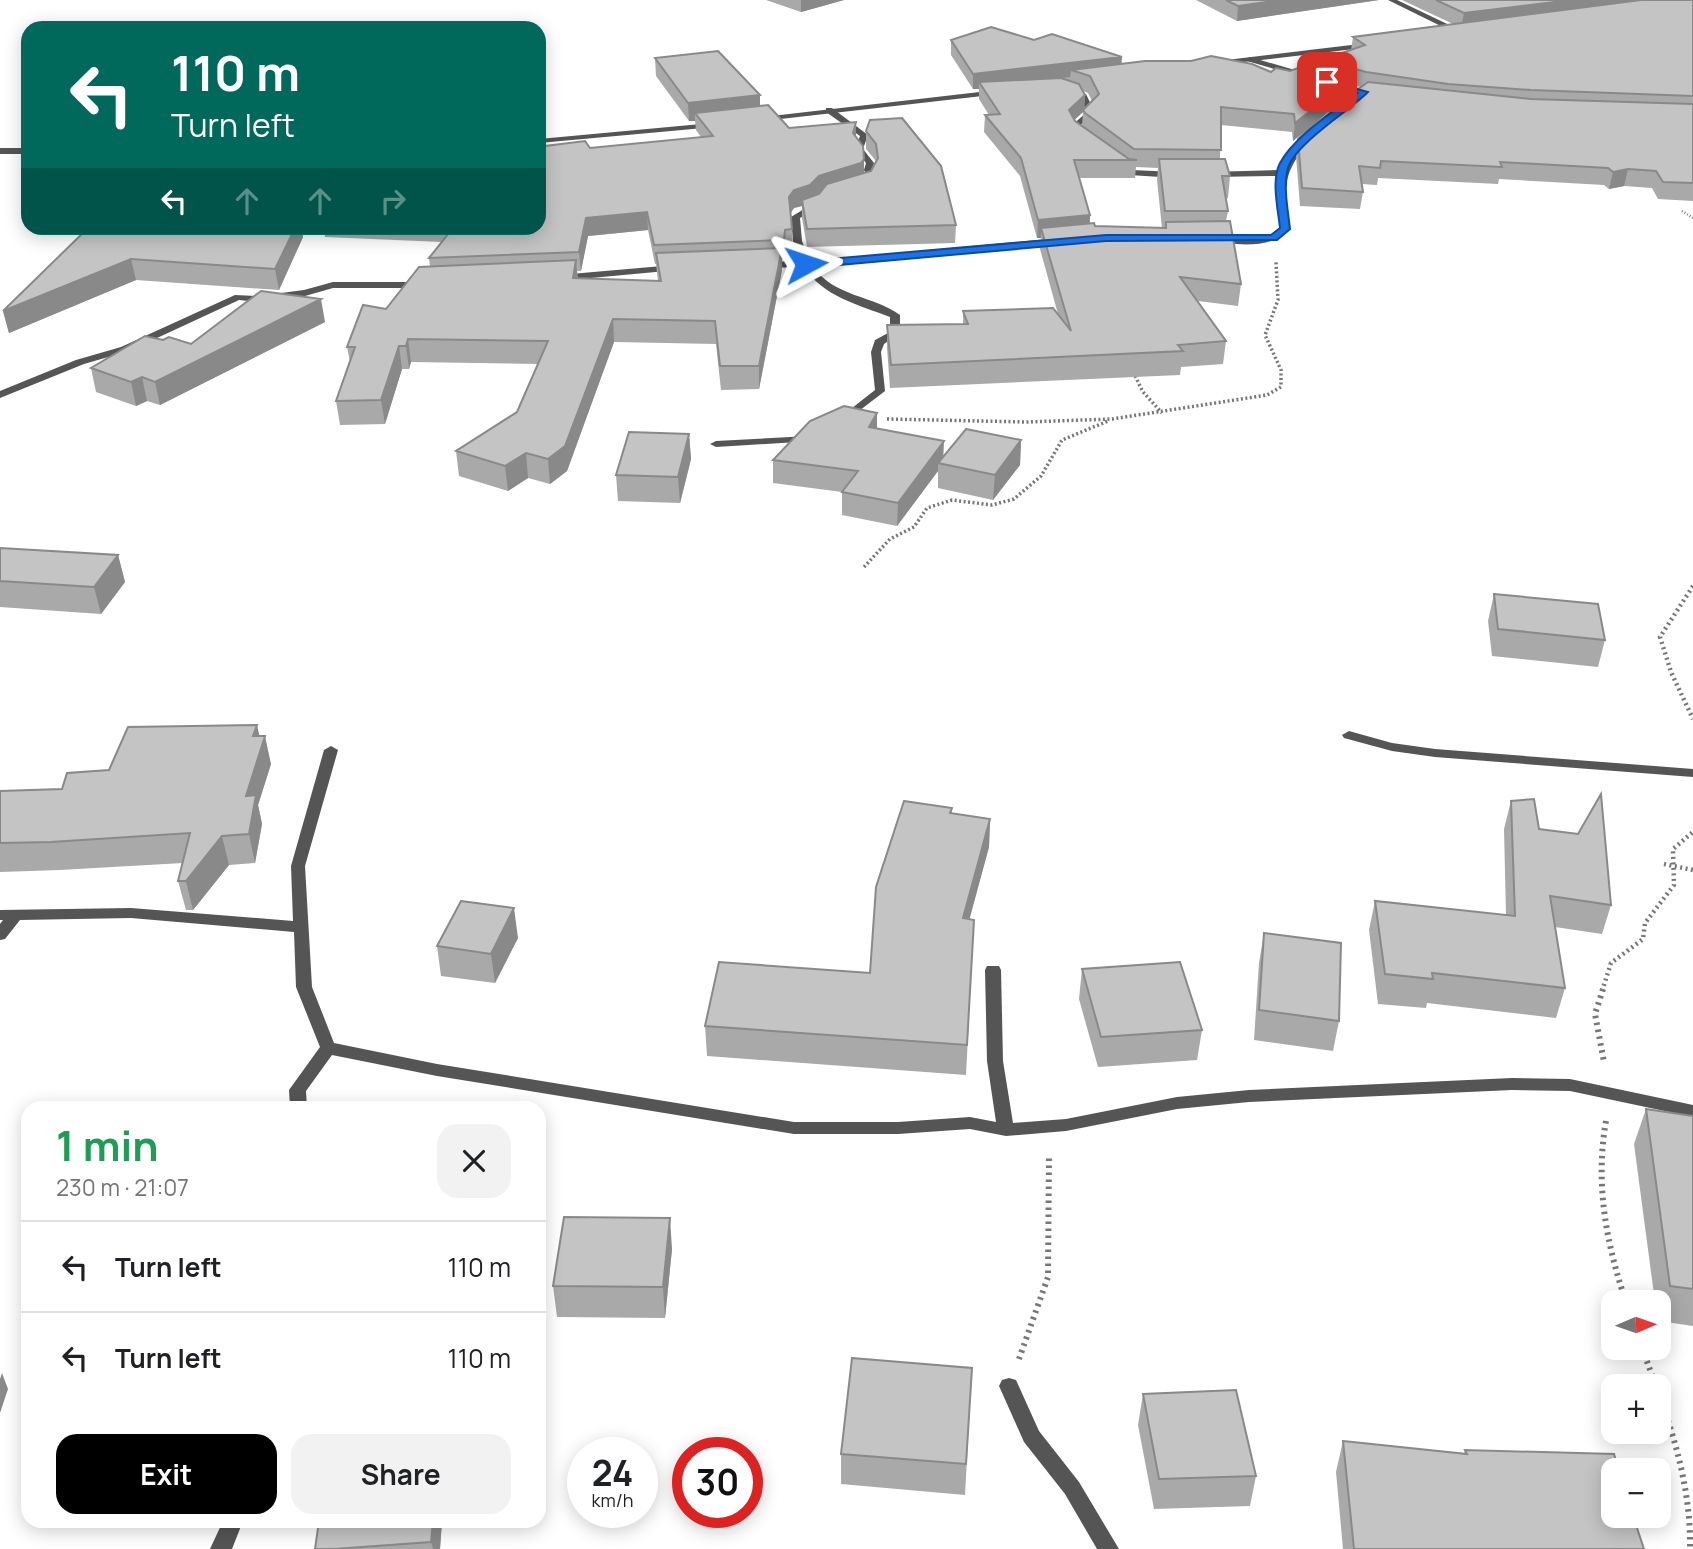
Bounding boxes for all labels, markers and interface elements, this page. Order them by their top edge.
text: 110 m [171,39,300,106]
icon: left [56,49,147,140]
pin [1297,52,1357,112]
icon: arrive [1308,63,1346,101]
text: Turn left [171,103,295,147]
icon: left [155,182,193,220]
icon: ahead [228,182,266,220]
icon: ahead [301,182,339,220]
icon: right [374,182,412,220]
position arrow [769,227,843,301]
text: 1 min [56,1116,159,1174]
button: close [437,1124,511,1198]
text: 230 m · 21:07 [56,1171,189,1203]
icon: left [56,1248,94,1286]
text: Turn left [115,1249,222,1285]
text: 110 m [448,1249,511,1285]
north arrow [1601,1290,1671,1360]
map controls [1601,1290,1671,1528]
icon: left [56,1339,94,1377]
text: Turn left [115,1340,222,1376]
text: 110 m [448,1340,511,1376]
button: + [1601,1374,1671,1444]
button: Exit [56,1434,277,1514]
button: Share [291,1434,511,1514]
speed limit sign: 30 [672,1437,763,1528]
text: 24 [592,1449,633,1497]
button: − [1601,1458,1671,1528]
text: km/h [592,1488,633,1512]

